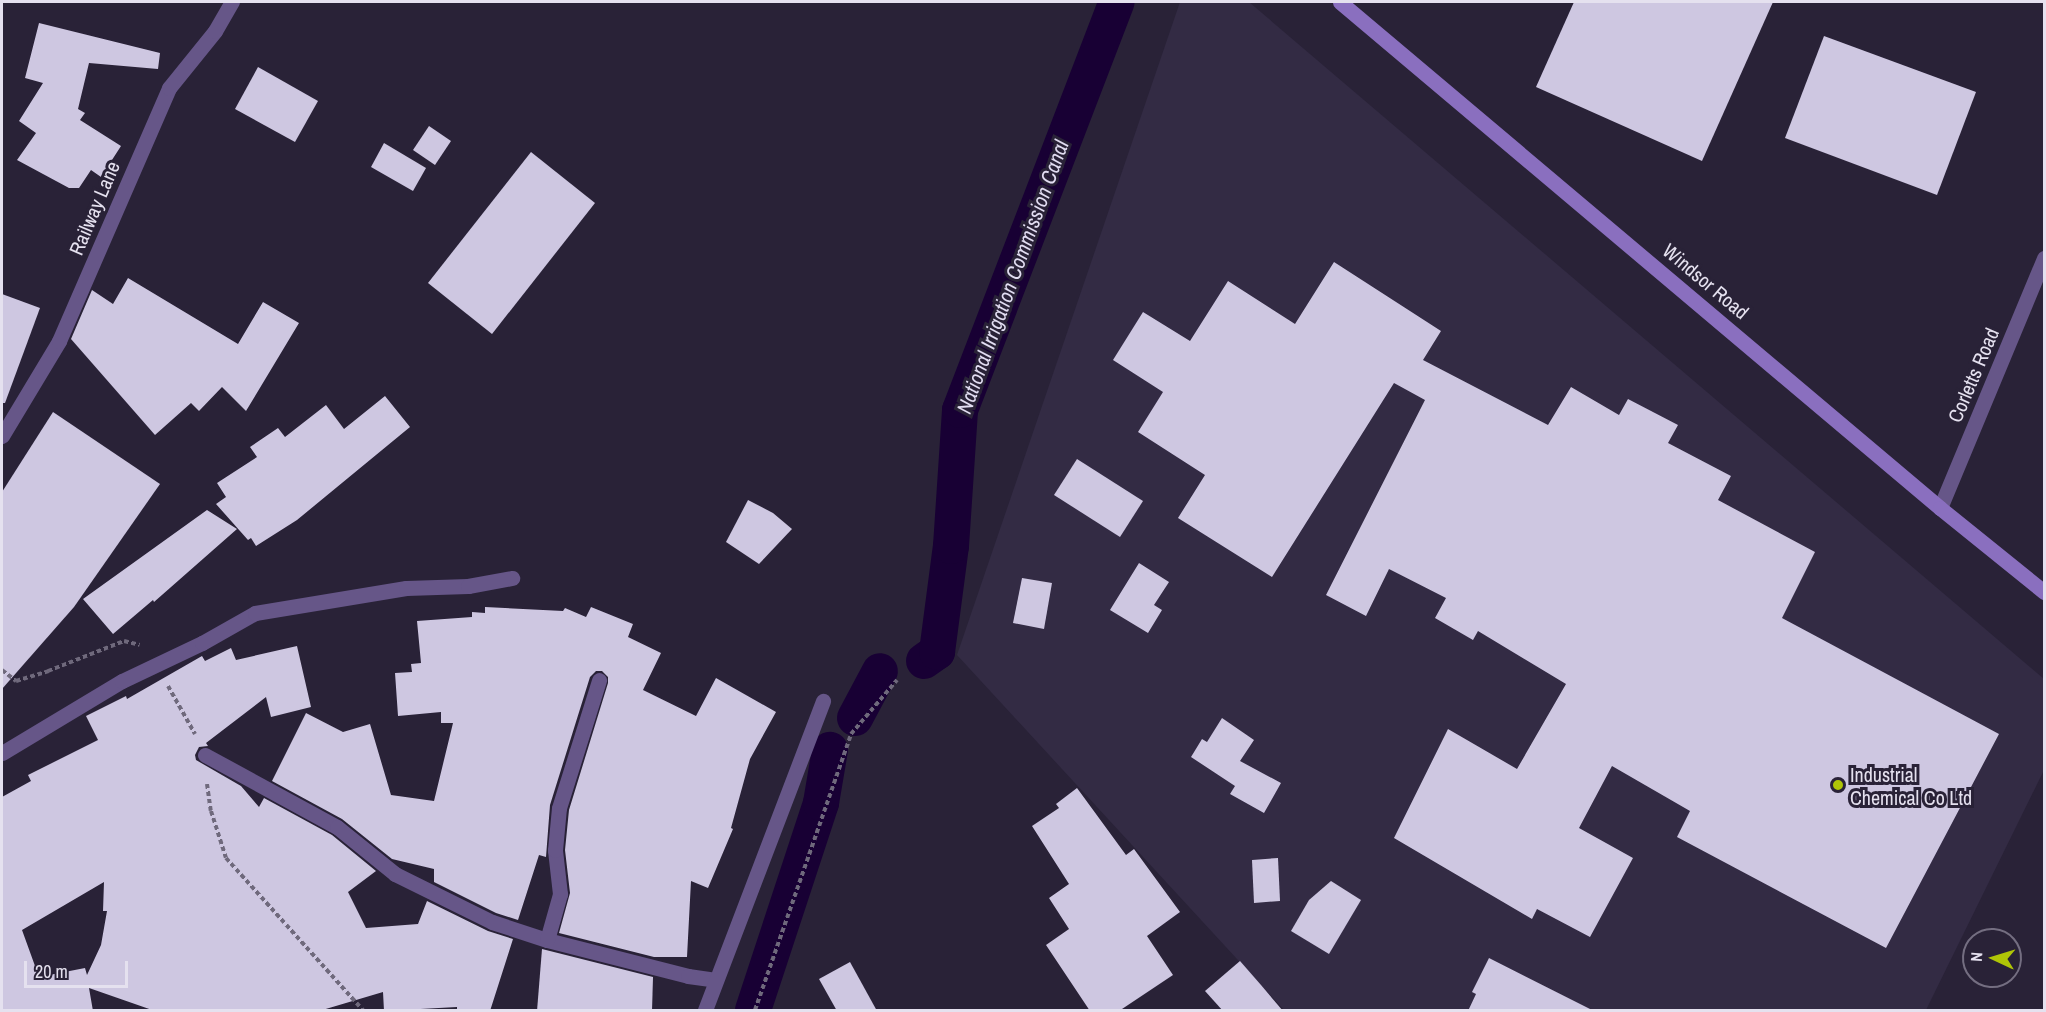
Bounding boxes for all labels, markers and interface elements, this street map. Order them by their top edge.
water label: National Irrigation Commission Canal [952,137,1074,417]
street label: Railway Lane [64,158,124,258]
street label: Windsor Road [1658,238,1754,324]
street label: Corletts Road [1942,324,2004,426]
place label: Industrial Chemical Co Ltd [1850,762,1972,809]
marker: Industrial Chemical Co Ltd [1831,778,1845,792]
north arrow [1962,928,2022,988]
scale bar [27,949,130,987]
text: N [1965,951,1987,962]
text: 20 m [35,959,68,984]

